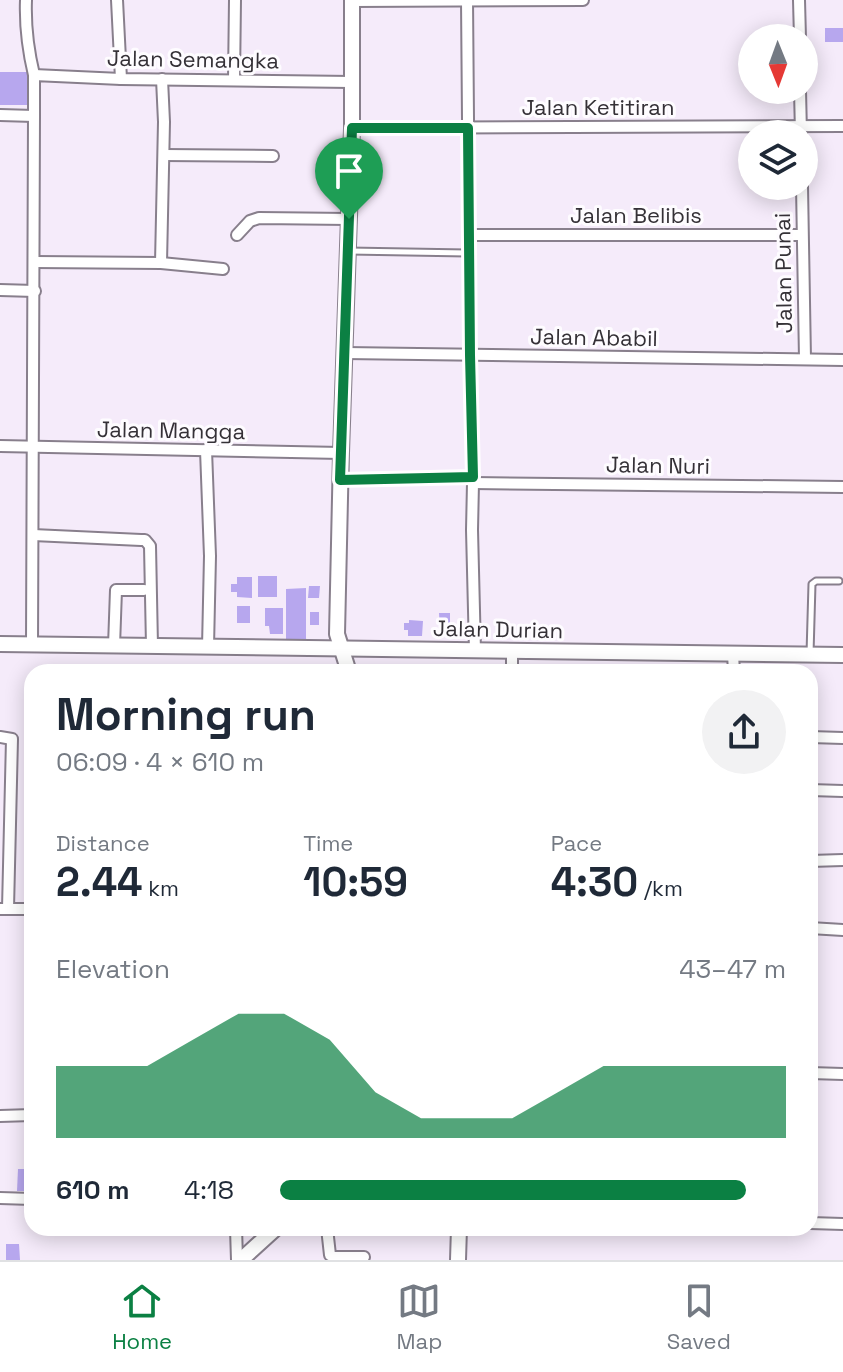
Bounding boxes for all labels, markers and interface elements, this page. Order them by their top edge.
north arrow [738,24,818,104]
map controls [738,24,818,200]
street label: Jalan Semangka [107,43,280,75]
street label: Jalan Ketitiran [522,93,674,121]
button: layers [738,120,818,200]
pin [315,137,383,219]
icon: arrive [327,149,371,193]
street label: Jalan Belibis [570,201,702,229]
street label: Jalan Punai [768,212,798,334]
street label: Jalan Ababil [530,322,658,352]
street label: Jalan Mangga [97,415,246,445]
street label: Jalan Nuri [606,450,710,480]
street label: Jalan Durian [433,614,563,644]
text: Morning run [56,687,316,743]
button: share [702,690,786,774]
text: 06:09 · 4 × 610 m [56,745,264,779]
text: Distance [56,829,150,857]
text: Time [303,829,353,857]
text: Pace [551,829,602,857]
text: 2.44 [56,857,143,908]
text: 10:59 [303,857,408,908]
text: 4:30 [551,857,638,908]
text: km [143,874,179,902]
text: /km [638,874,683,902]
text: Elevation [56,952,170,986]
text: 43–47 m [679,952,786,986]
text: 610 m [56,1173,129,1207]
text: 4:18 [184,1173,234,1207]
tab: Home [112,1279,172,1355]
tab: Map [396,1279,442,1355]
tab: Saved [667,1279,731,1355]

